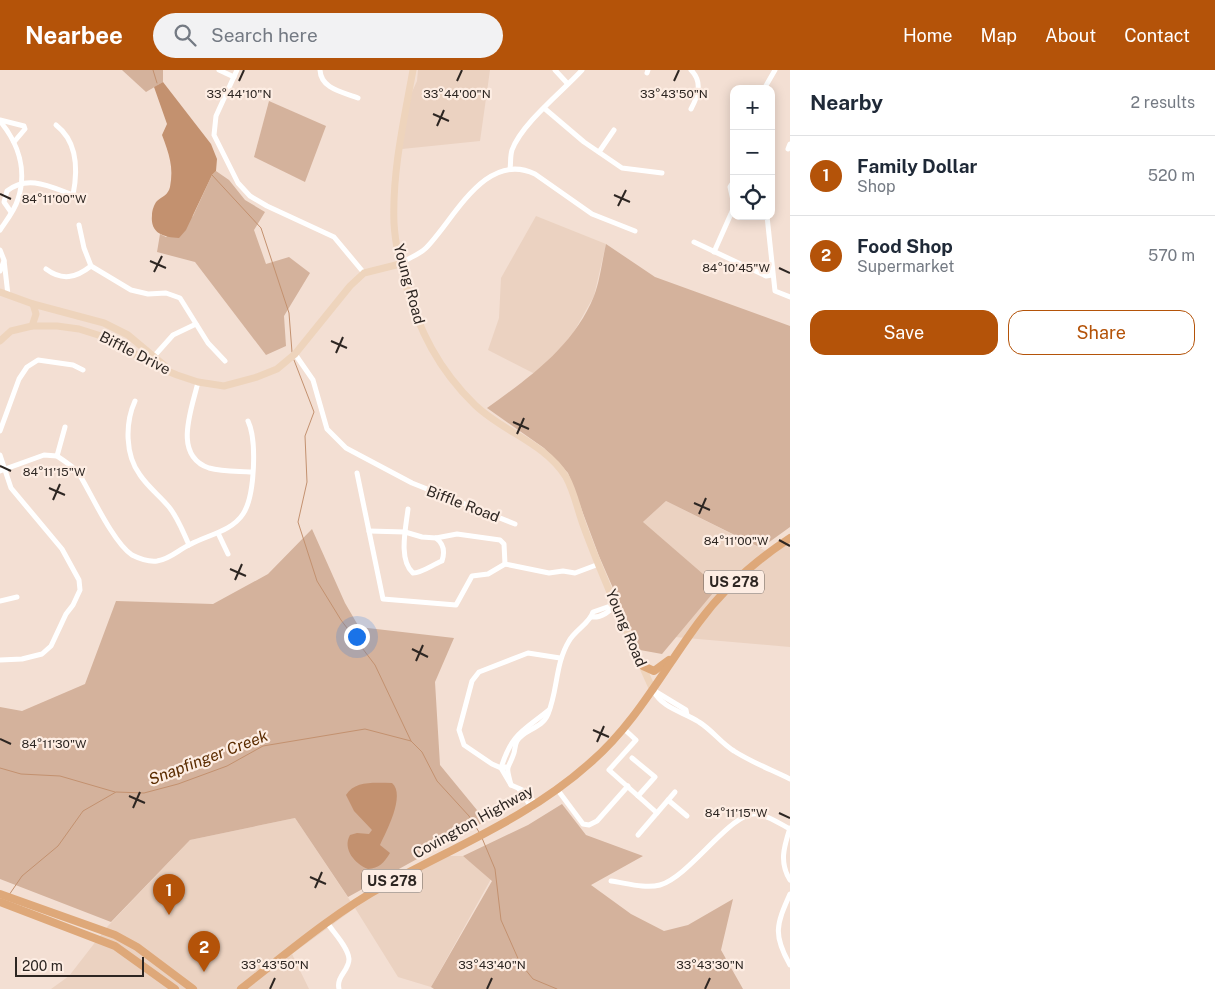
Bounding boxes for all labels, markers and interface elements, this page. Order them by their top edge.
search box [153,13,503,58]
text: Nearbee [25,21,123,49]
icon: search [171,21,199,49]
text: Search here [211,24,318,46]
text: Home [903,25,953,46]
text: Map [981,25,1017,46]
text: About [1045,25,1096,46]
text: Contact [1124,25,1190,46]
map controls [730,85,775,220]
button: + [730,85,775,130]
text: 33°44'10"N [206,87,272,101]
text: 33°44'00"N [423,87,491,101]
text: 33°43'50"N [640,87,708,101]
text: Nearby [810,90,883,115]
text: 2 results [1130,93,1195,112]
button: − [730,130,775,175]
text: Family Dollar [857,155,977,177]
text: 1 [823,166,829,185]
text: 520 m [1148,166,1195,185]
button: locate [730,175,775,220]
text: Shop [857,177,896,196]
text: 84°11'00"W [22,192,87,206]
text: Food Shop [857,235,953,257]
street label: Young Road [391,242,428,326]
text: 2 [821,246,831,265]
text: 570 m [1148,246,1195,265]
text: Supermarket [857,257,954,276]
text: 84°10'45"W [702,261,770,275]
button: Save [810,310,998,355]
button: Share [1008,310,1195,355]
street label: Biffle Drive [97,327,174,378]
text: 84°11'15"W [23,465,86,479]
street label: Biffle Road [424,482,502,525]
text: 84°11'00"W [704,534,769,548]
road number: US 278 [704,571,764,594]
street label: Young Road [602,586,650,669]
your location [344,624,370,650]
water label: Snapfinger Creek [146,726,271,789]
text: 84°11'30"W [22,737,87,751]
street label: Covington Highway [410,781,536,862]
text: 84°11'15"W [705,806,768,820]
road number: US 278 [362,869,422,892]
pin: 1 [153,874,185,915]
pin: 2 [188,931,220,972]
scale bar [15,954,144,977]
text: 200 m [22,958,63,974]
text: 33°43'50"N [241,958,309,972]
text: 33°43'40"N [458,958,526,972]
text: 33°43'30"N [676,958,744,972]

